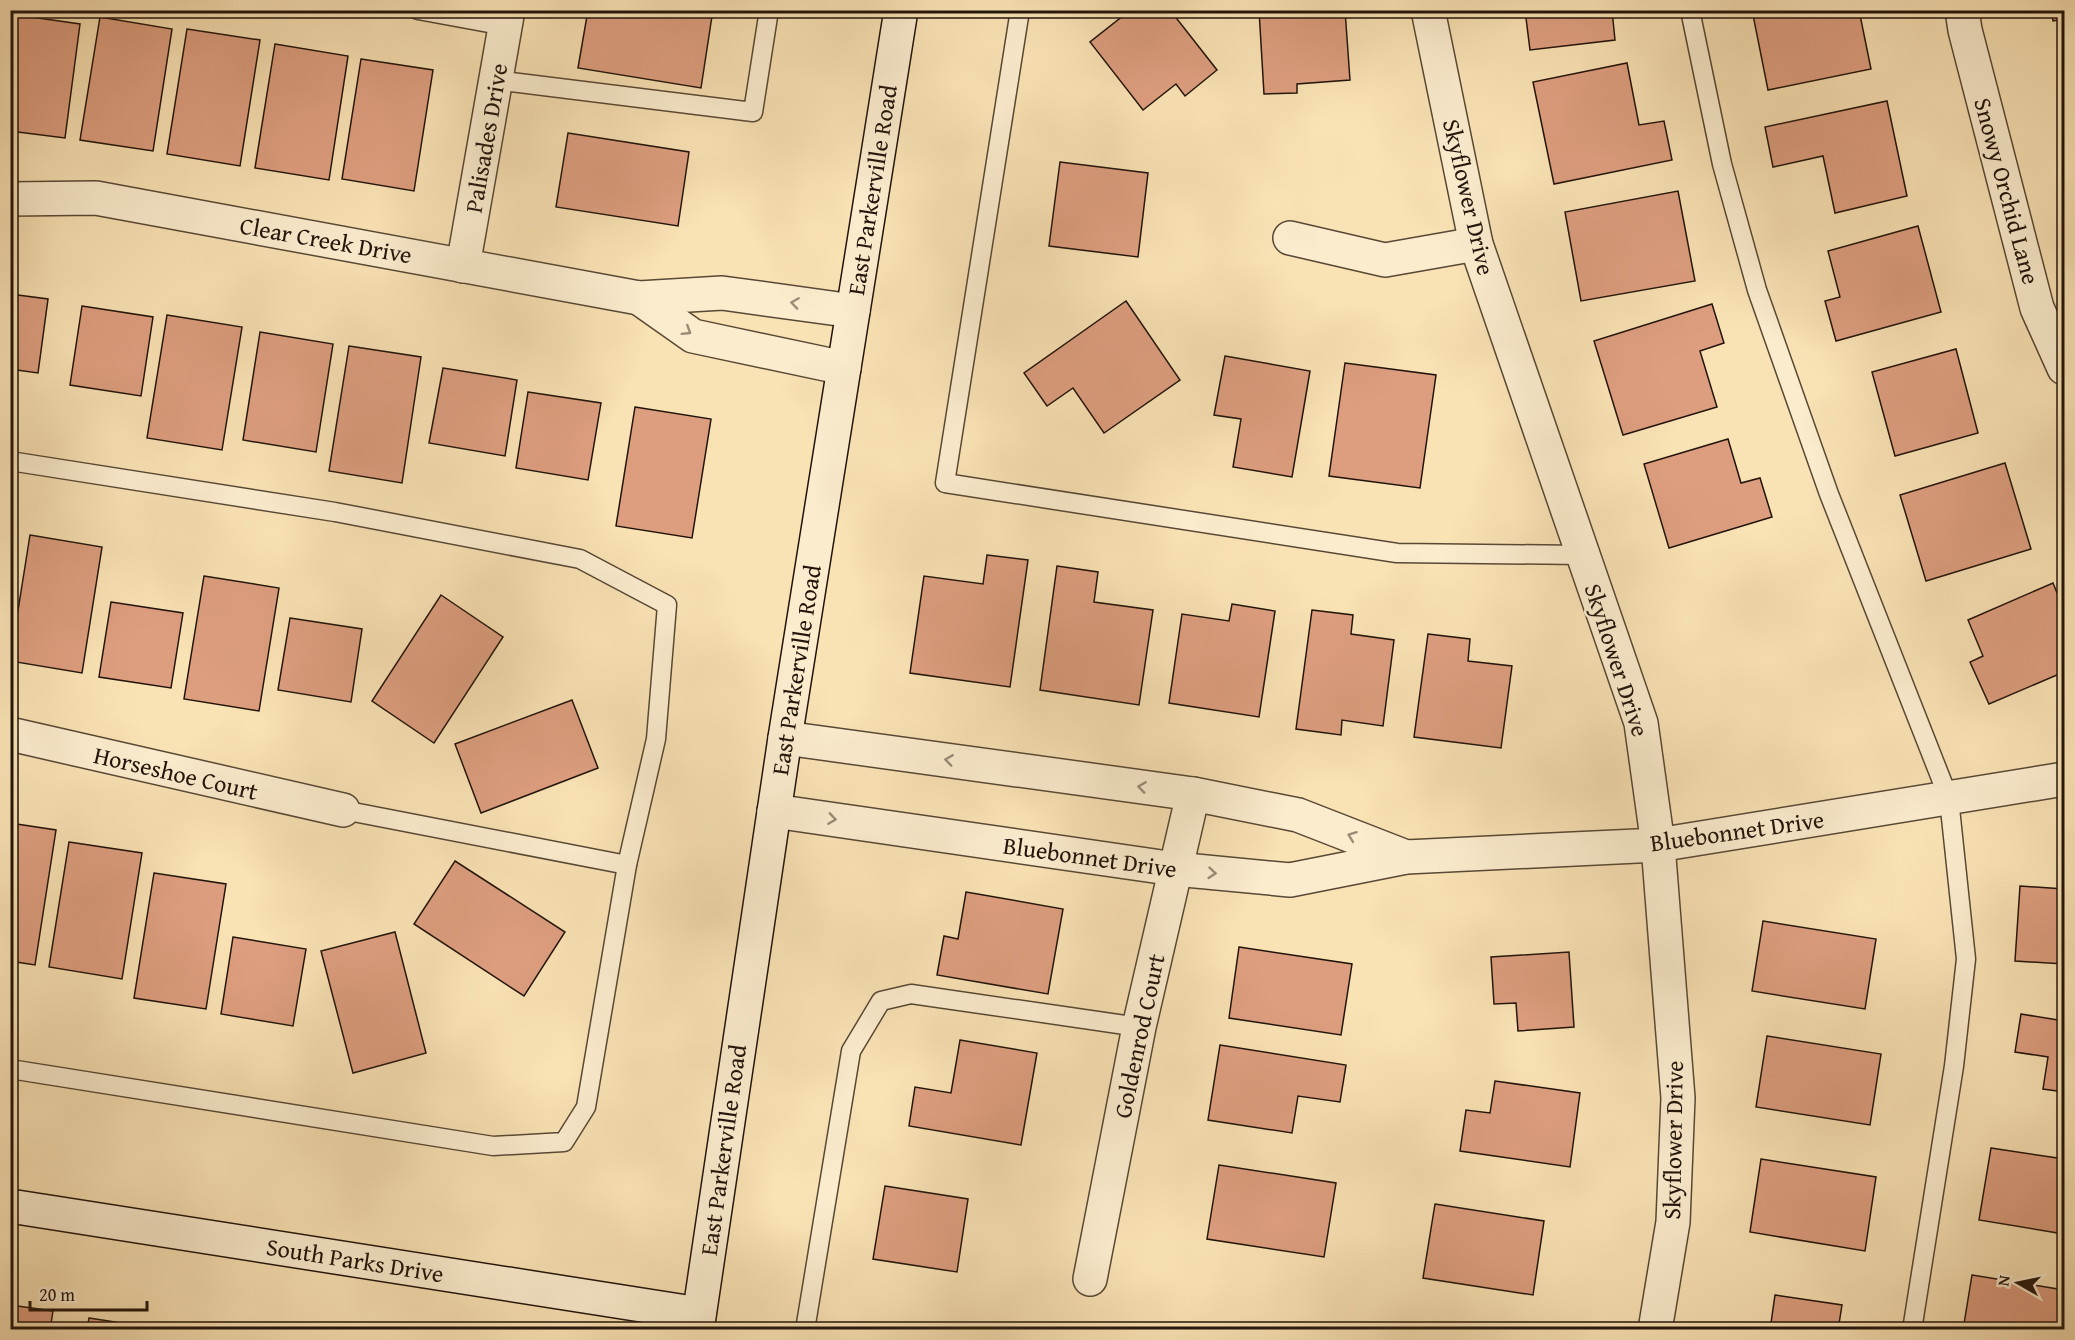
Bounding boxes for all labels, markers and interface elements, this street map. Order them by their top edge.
street label: Palisades Drive [456,60,516,216]
street label: East Parkerville Road [838,82,906,298]
street label: Snowy Orchid Lane [1965,94,2049,288]
street label: Skyflower Drive [1434,116,1504,278]
street label: Clear Creek Drive [237,208,415,272]
one-way arrow [790,297,799,309]
one-way arrow [681,324,691,336]
street label: East Parkerville Road [762,562,830,778]
street label: Skyflower Drive [1576,579,1658,741]
street label: Horseshoe Court [91,737,262,809]
one-way arrow [945,755,954,767]
one-way arrow [1138,781,1147,793]
street label: Bluebonnet Drive [1648,801,1826,861]
one-way arrow [827,813,837,825]
street label: Bluebonnet Drive [1001,827,1179,887]
one-way arrow [1347,831,1358,843]
one-way arrow [1208,866,1217,879]
street label: Goldenrod Court [1105,950,1174,1121]
street label: East Parkerville Road [691,1042,755,1258]
street label: Skyflower Drive [1654,1060,1692,1220]
street label: South Parks Drive [264,1229,446,1291]
north arrow [1988,1253,2048,1313]
text: N [1990,1273,2016,1288]
scale bar [30,1274,147,1312]
text: 20 m [39,1281,75,1308]

